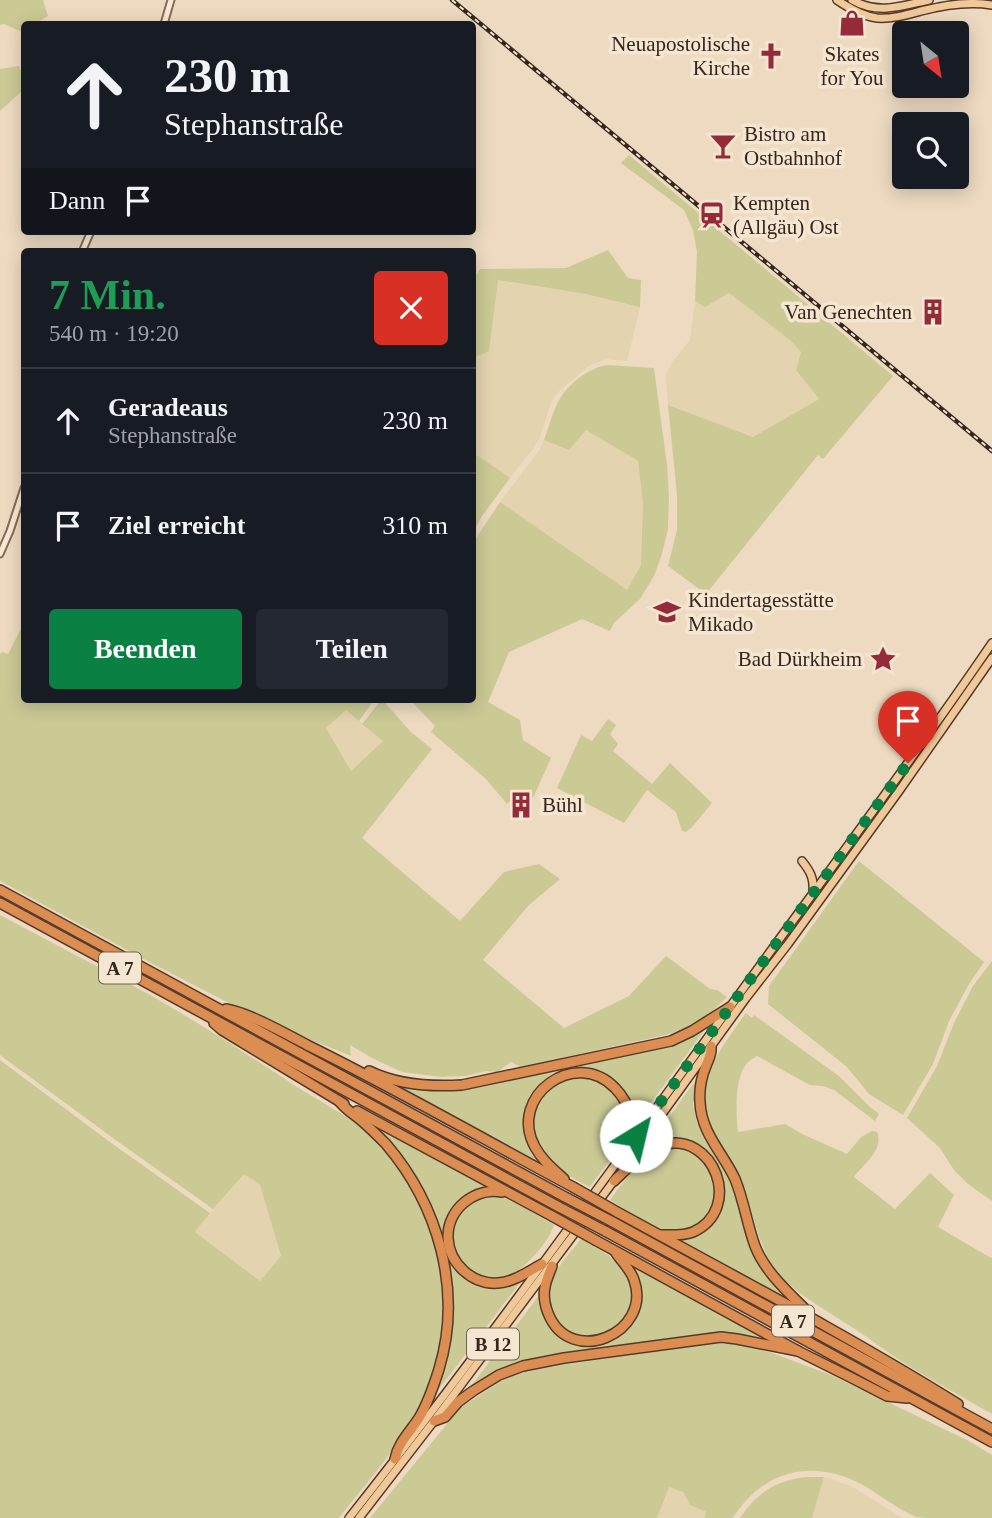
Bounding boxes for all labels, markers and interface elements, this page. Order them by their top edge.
shop icon: Skates for You [837,8,867,38]
north arrow [892,21,970,98]
map controls [892,21,969,189]
place label: Neuapostolische Kirche [611,32,750,80]
church icon: Neuapostolische Kirche [756,41,786,71]
place label: Skates for You [820,42,884,90]
text: 230 m [164,48,291,103]
icon: ahead [49,49,140,140]
text: Stephanstraße [164,106,344,142]
button: search [892,112,969,189]
place label: Bistro am Ostbahnhof [744,122,842,170]
bar icon: Bistro am Ostbahnhof [708,131,738,161]
icon: arrive [119,182,157,220]
text: Dann [49,186,105,215]
place label: Kempten (Allgäu) Ost [733,191,839,239]
station icon: Kempten (Allgäu) Ost [697,200,727,230]
button: close [374,271,448,345]
text: 7 Min. [49,272,166,318]
building icon: Van Genechten [918,297,948,327]
place label: Van Genechten [784,300,912,324]
text: 540 m · 19:20 [49,321,179,346]
text: Geradeaus [108,393,228,422]
icon: ahead [49,402,87,440]
text: 230 m [382,406,448,435]
text: Stephanstraße [108,423,237,448]
icon: arrive [49,507,87,545]
text: Ziel erreicht [108,511,245,540]
text: 310 m [382,511,448,540]
place label: Kindertagesstätte Mikado [688,588,834,636]
school or university icon: Kindertagesstätte Mikado [652,597,682,627]
button: Beenden [49,609,242,689]
button: Teilen [256,609,448,689]
place icon: Bad Dürkheim [868,644,898,674]
place label: Bad Dürkheim [738,647,862,671]
pin [878,691,938,763]
icon: arrive [889,702,927,740]
building icon: Bühl [506,790,536,820]
place label: Bühl [542,793,583,817]
road number: A 7 [99,952,141,984]
position arrow [599,1099,673,1173]
road number: A 7 [772,1306,814,1336]
road number: B 12 [467,1328,519,1360]

